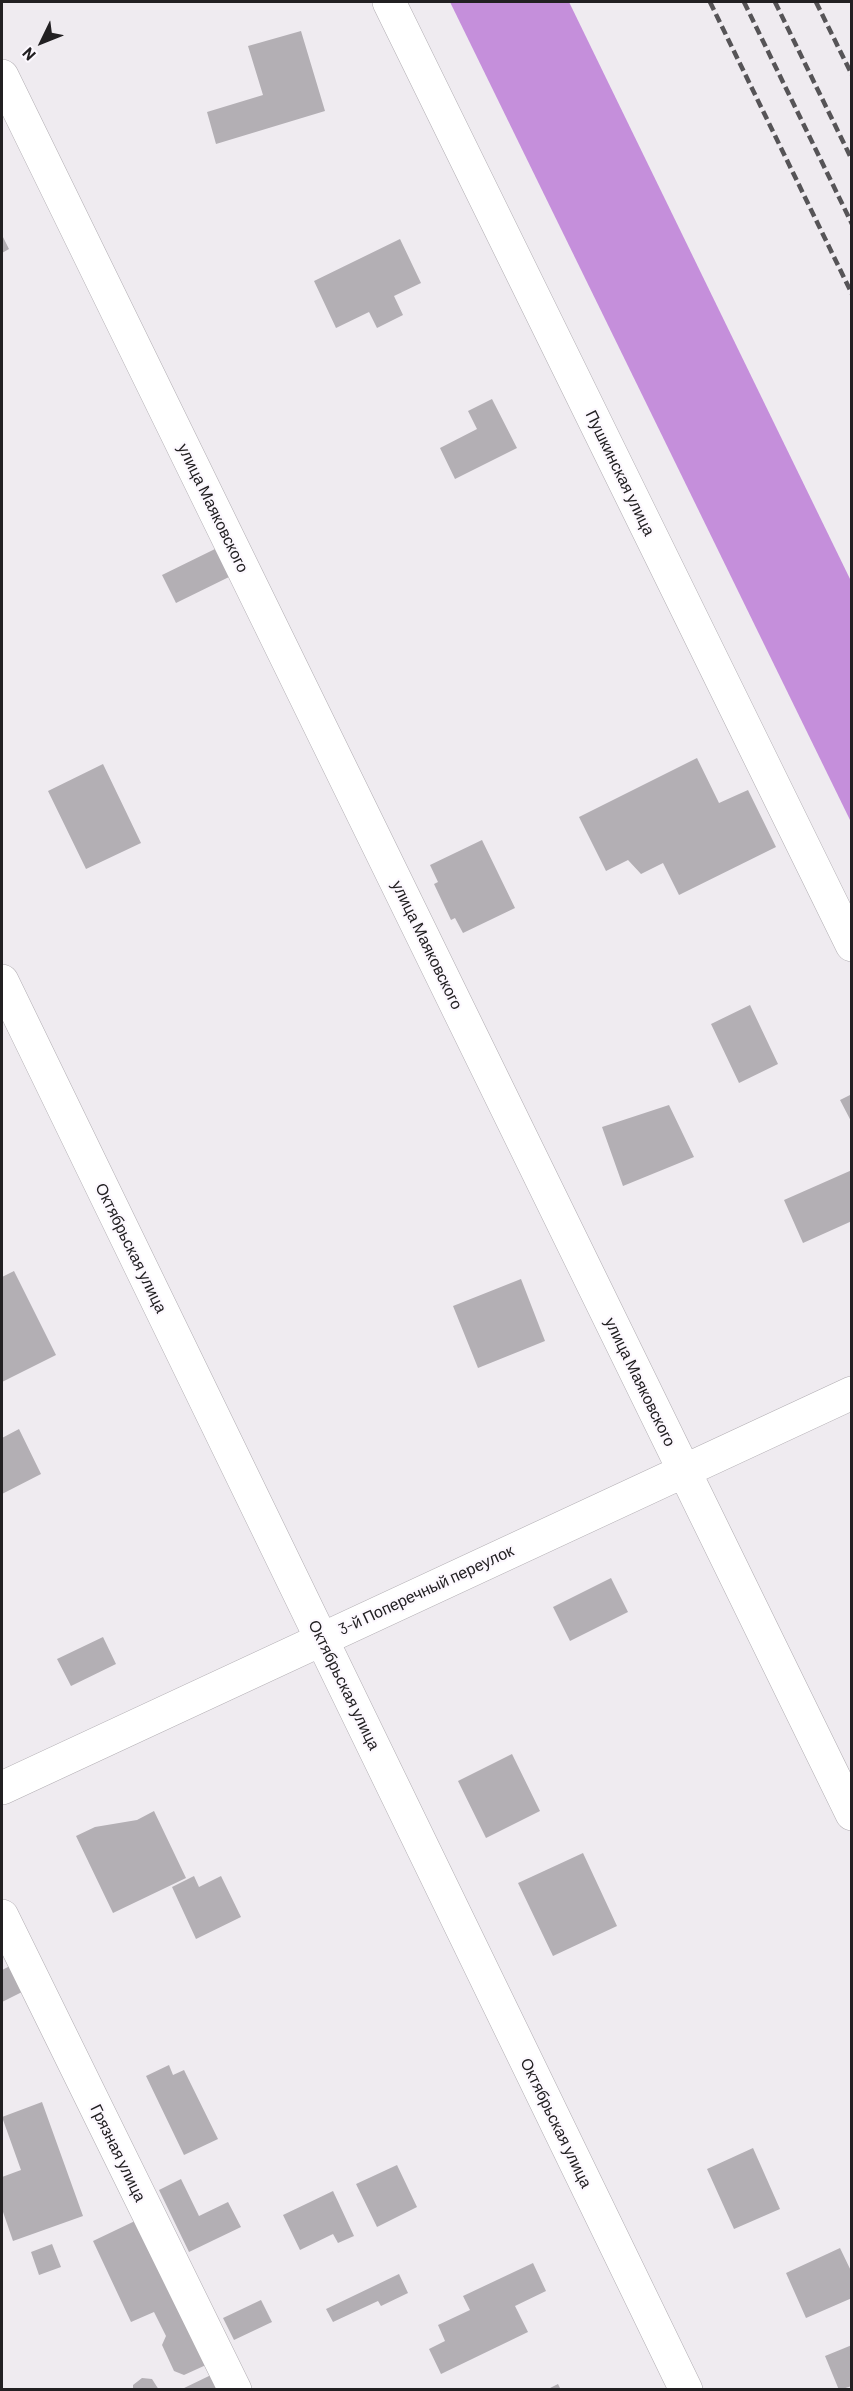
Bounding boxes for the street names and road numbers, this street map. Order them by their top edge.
street label: Пушкинская улица [581,407,659,539]
street label: улица Маяковского [173,440,253,576]
street label: улица Маяковского [387,877,467,1013]
street label: Октябрьская улица [91,1180,171,1316]
street label: улица Маяковского [600,1314,680,1450]
street label: 3-й Поперечный переулок [335,1541,517,1639]
street label: Октябрьская улица [304,1617,384,1753]
street label: Октябрьская улица [516,2055,596,2191]
street label: Грязная улица [86,2101,150,2205]

